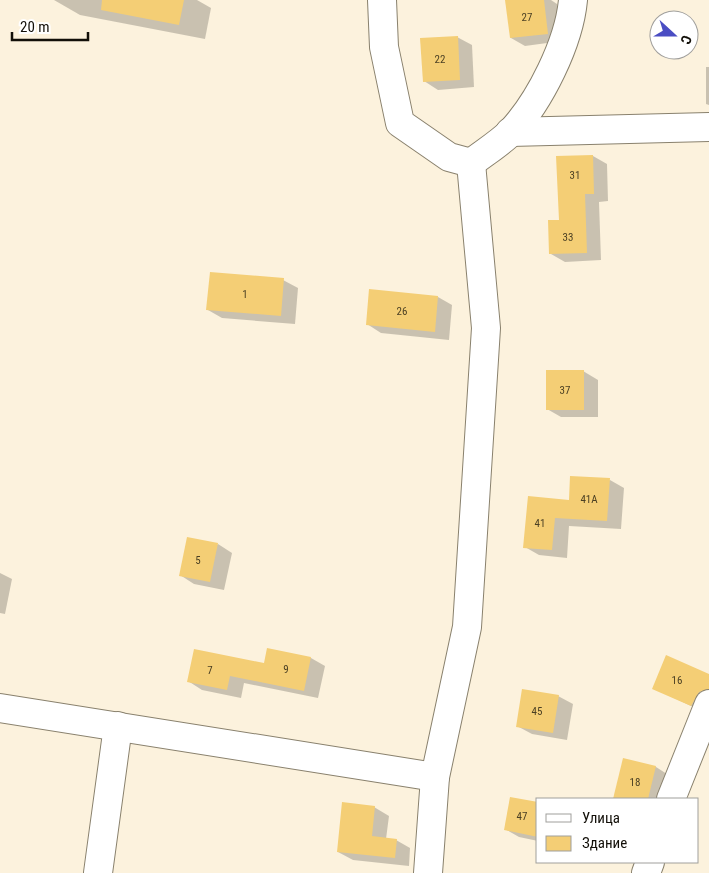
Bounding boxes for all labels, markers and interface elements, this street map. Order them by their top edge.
scale bar [12,10,89,42]
north arrow [649,10,699,60]
house number: 27 [522,11,532,24]
text: 20 m [20,18,50,36]
text: С [677,33,695,46]
house number: 22 [435,53,445,66]
house number: 31 [570,169,580,182]
house number: 33 [563,231,573,244]
house number: 1 [242,288,248,301]
house number: 26 [397,305,407,318]
house number: 37 [560,384,570,397]
house number: 41А [580,493,598,506]
house number: 41 [535,517,545,530]
house number: 5 [195,554,201,567]
house number: 9 [283,663,289,676]
house number: 7 [207,664,213,677]
house number: 16 [672,674,682,687]
house number: 45 [532,705,542,718]
house number: 18 [630,776,640,789]
legend [536,798,699,863]
text: Улица [582,809,620,827]
house number: 47 [517,810,527,823]
text: Здание [582,834,627,852]

